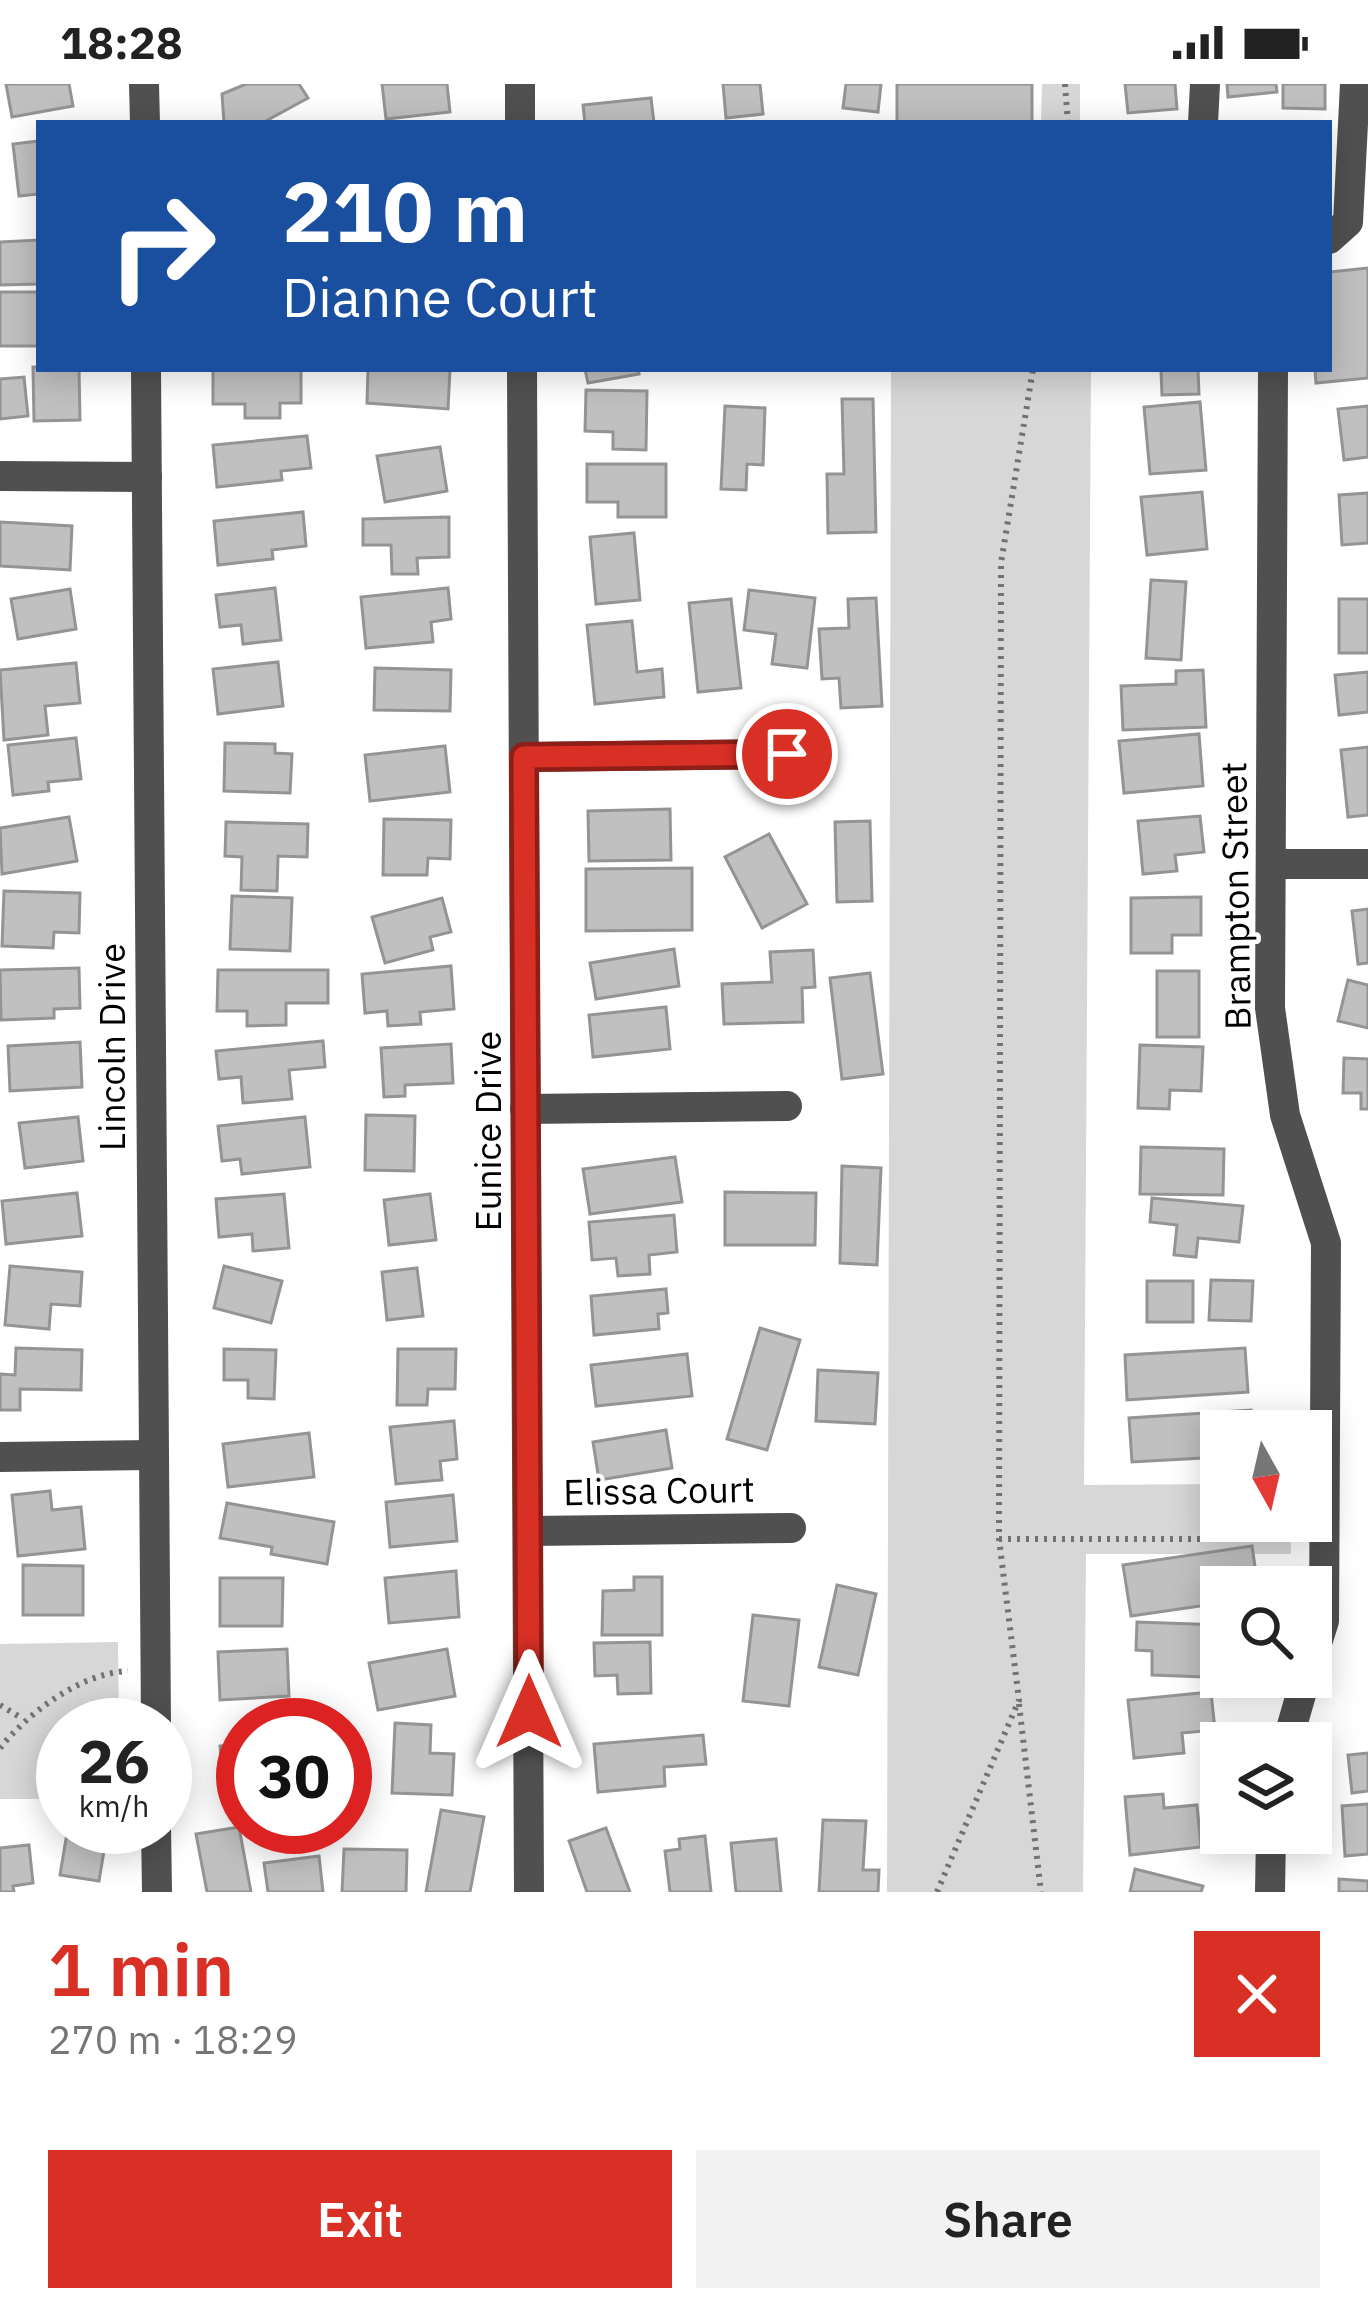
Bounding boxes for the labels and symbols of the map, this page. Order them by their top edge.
pin [736,703,838,805]
street label: Brampton Street [1209,761,1261,1031]
street label: Lincoln Drive [88,943,135,1151]
street label: Eunice Drive [464,1031,511,1231]
north arrow [1200,1410,1332,1542]
street label: Elissa Court [563,1465,755,1515]
position arrow [466,1649,592,1775]
speed limit sign: 30 [216,1698,372,1854]

